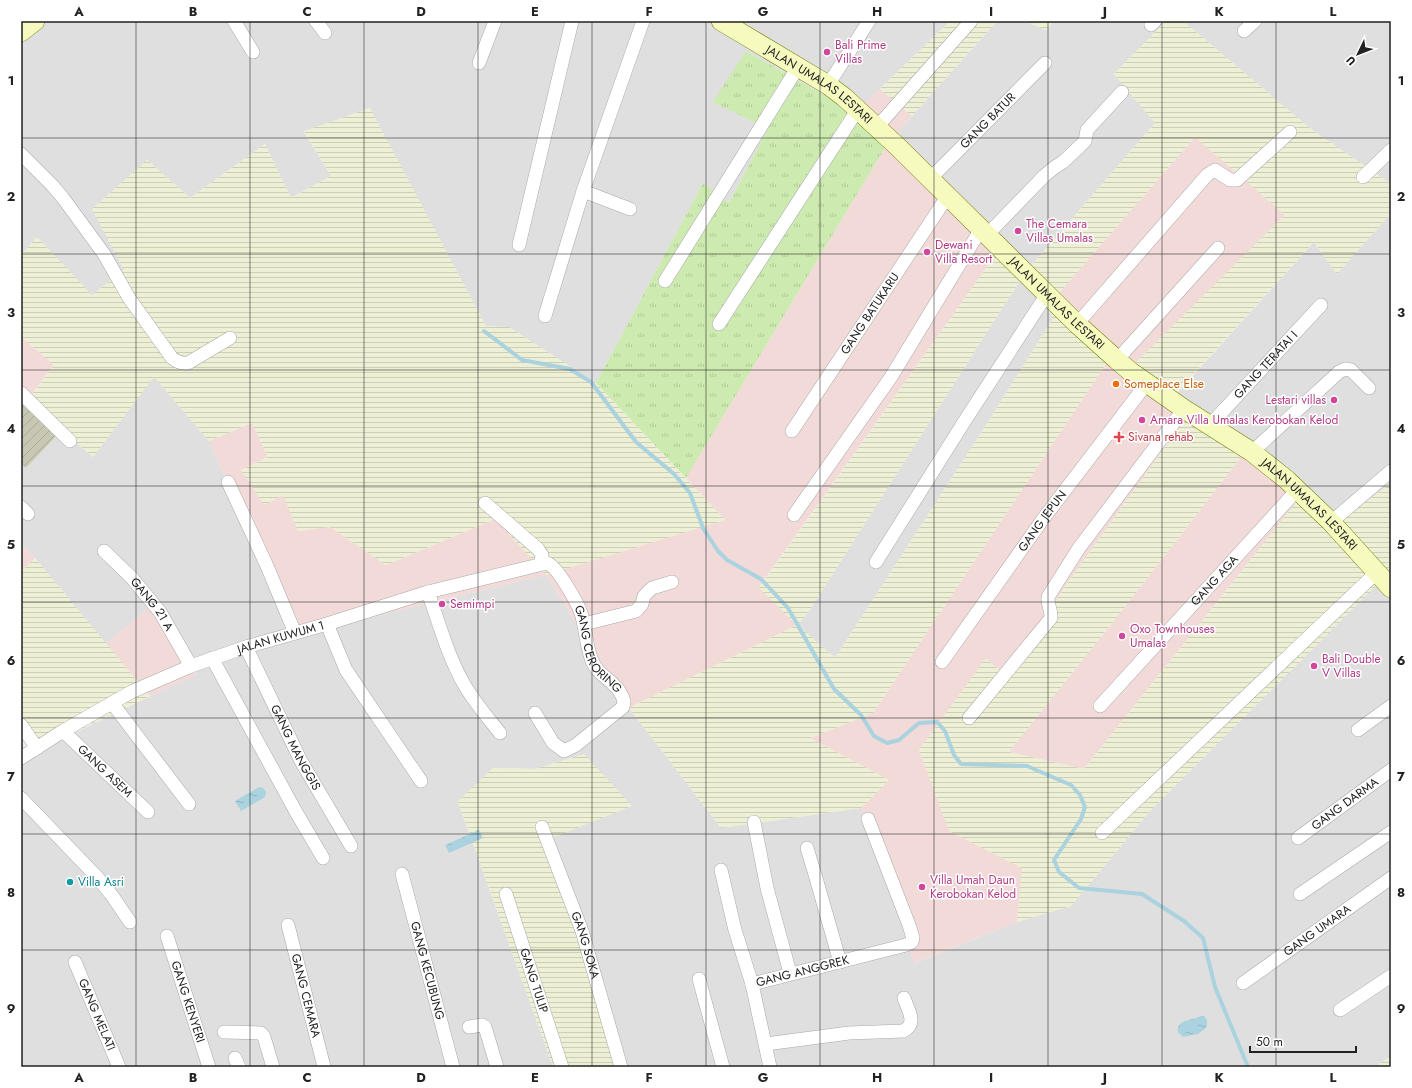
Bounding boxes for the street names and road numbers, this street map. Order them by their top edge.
street label: JALAN UMALAS LESTARI [761,40,876,128]
street label: GANG BATUR [956,88,1020,153]
street label: JALAN UMALAS LESTARI [1003,251,1109,354]
street label: GANG BATUKARU [836,269,904,358]
street label: GANG TERATAI I [1230,327,1302,403]
street label: JALAN UMALAS LESTARI [1256,453,1362,554]
street label: GANG JEPUN [1014,487,1071,555]
street label: GANG AGA [1187,551,1243,610]
street label: GANG 21 A [126,574,178,634]
street label: GANG CERORING [570,602,626,697]
street label: JALAN KUWUM 1 [233,616,326,659]
street label: GANG MANGGIS [266,702,325,794]
street label: GANG ASEM [73,740,137,802]
street label: GANG DARMA [1308,773,1382,834]
street label: GANG UMARA [1280,900,1355,961]
street label: GANG SOKA [566,909,604,981]
street label: GANG KECUBUNG [406,920,449,1022]
street label: GANG TULIP [515,946,553,1016]
street label: GANG ANGGREK [754,951,851,992]
street label: GANG CEMARA [287,952,325,1040]
street label: GANG KENYERI [167,959,210,1045]
street label: GANG MELATI [74,976,120,1053]

